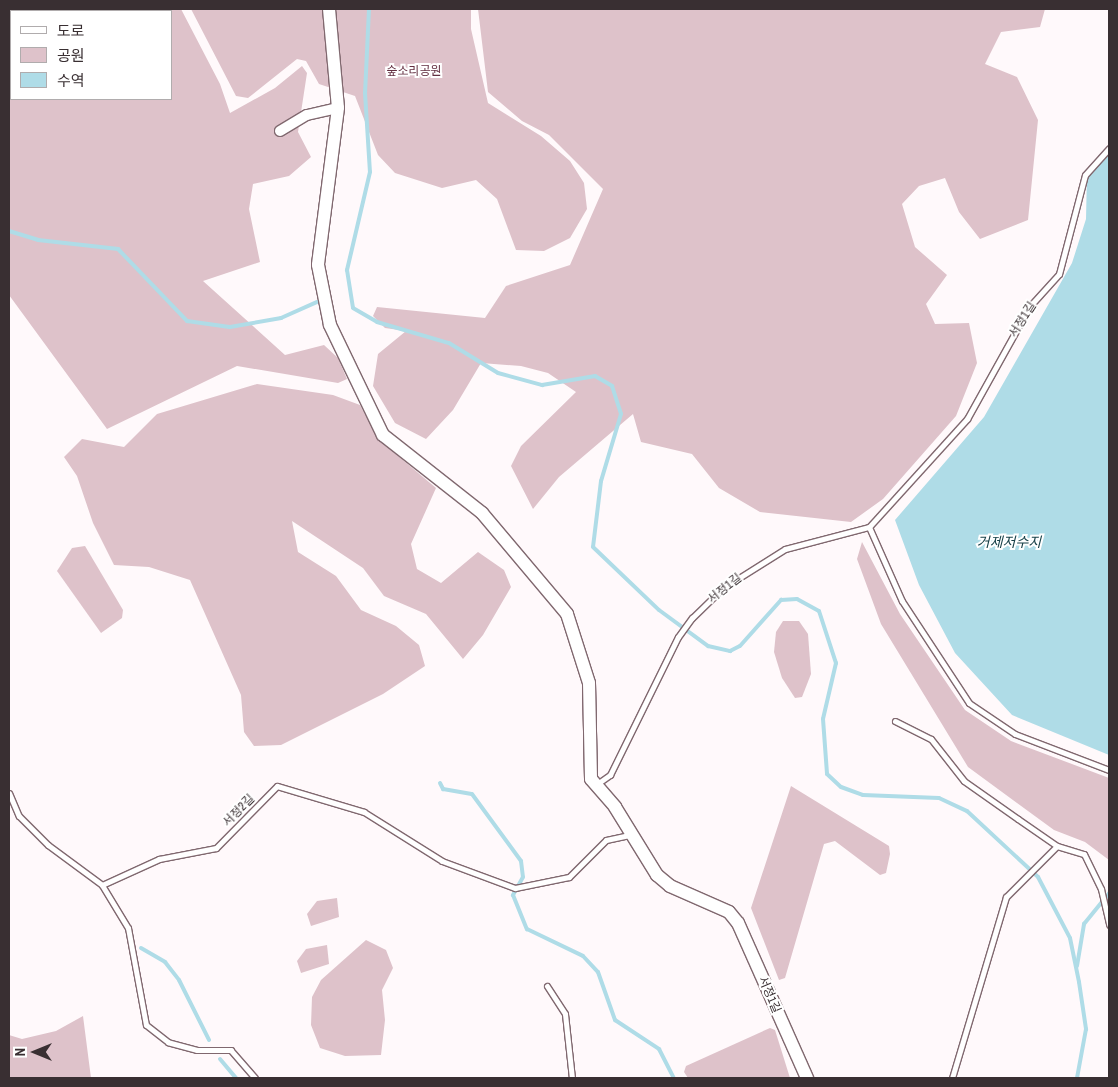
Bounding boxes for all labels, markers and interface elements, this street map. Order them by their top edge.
legend [10,10,172,100]
text: 도로 [57,20,85,41]
text: 공원 [57,45,85,66]
park label: 숲소리공원 [386,65,442,79]
text: 수역 [57,70,85,91]
street label: 서정1길 [1006,300,1040,340]
water label: 거제저수지 [977,534,1041,550]
street label: 서정1길 [705,571,745,607]
street label: 서정2길 [220,792,258,830]
street label: 서정1길 [755,974,783,1016]
north arrow [10,1027,60,1077]
text: N [11,1048,29,1056]

